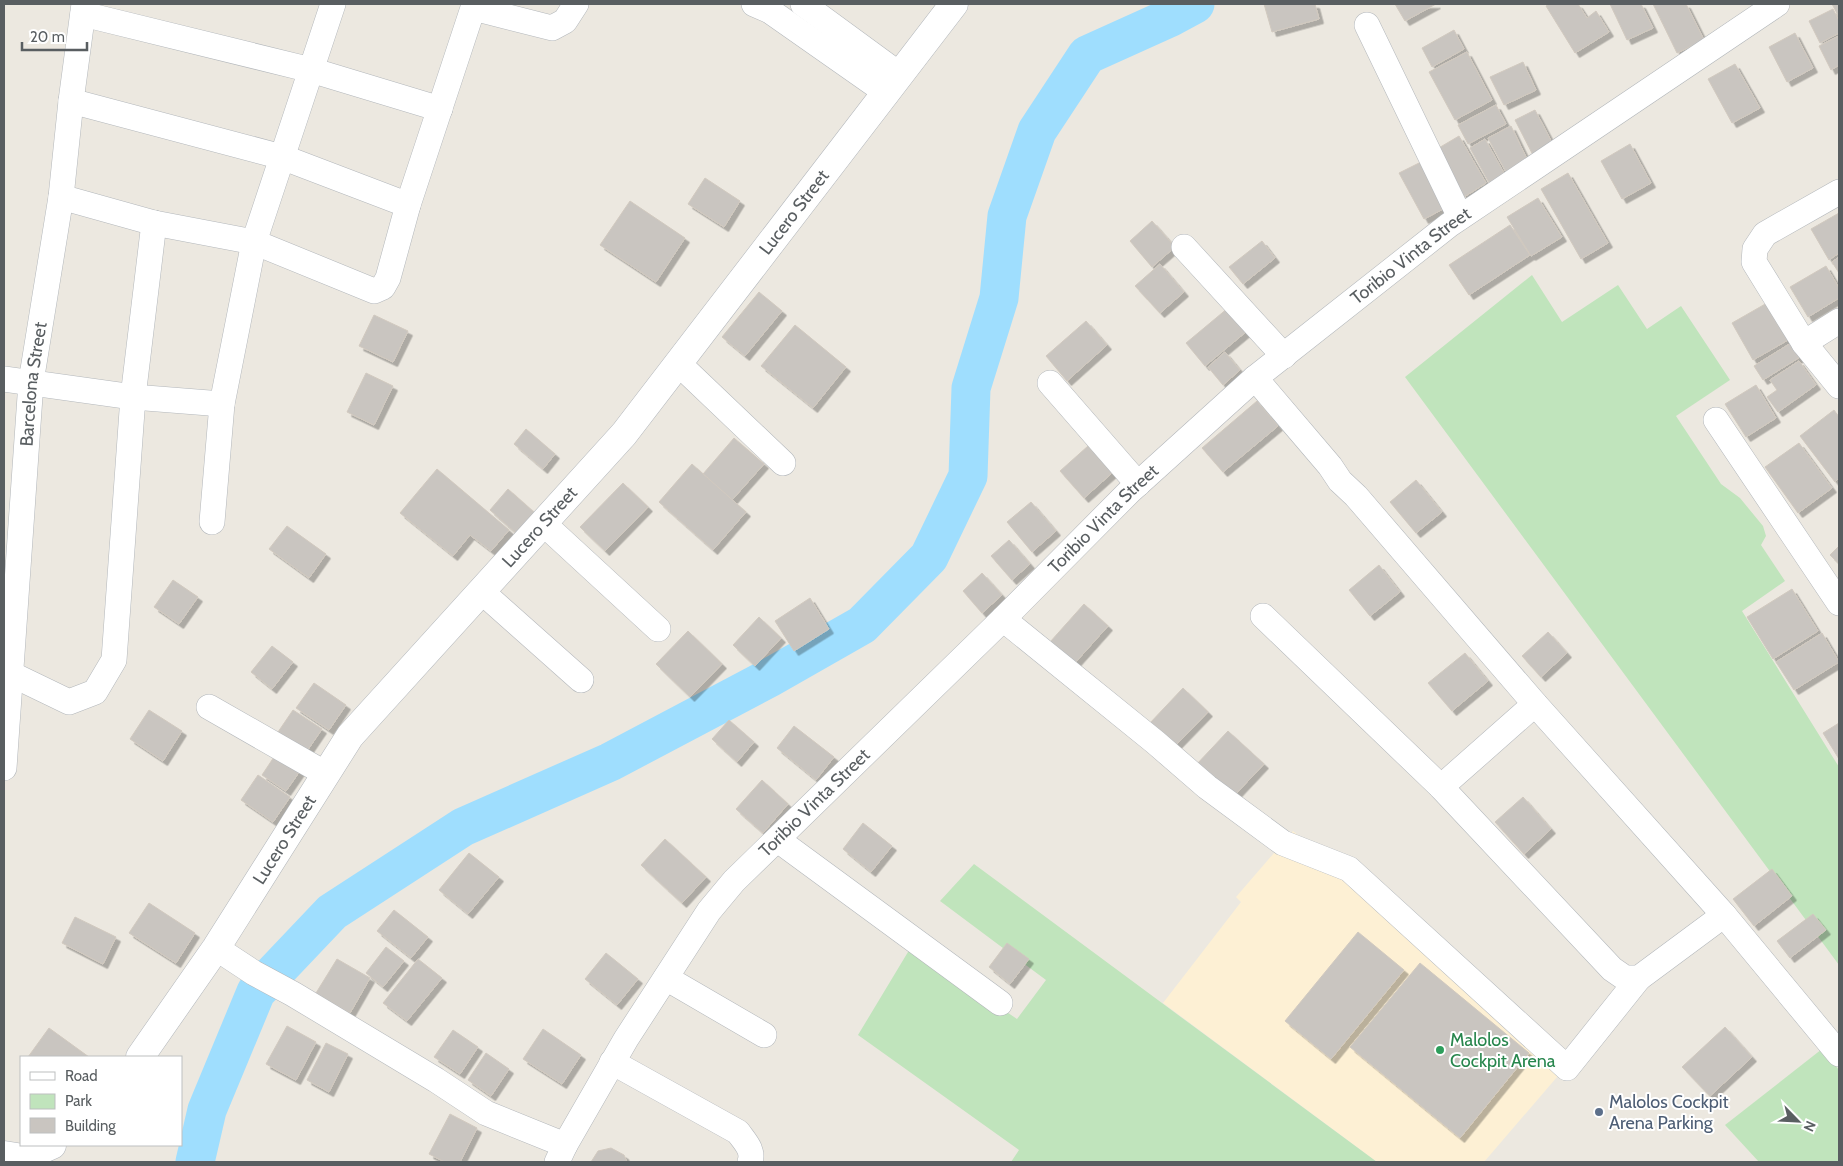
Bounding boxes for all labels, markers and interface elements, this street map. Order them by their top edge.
scale bar [22,20,88,52]
text: 20 m [30,28,65,46]
street label: Lucero Street [755,165,834,259]
street label: Toribio Vinta Street [1346,203,1475,309]
street label: Barcelona Street [16,320,52,447]
street label: Toribio Vinta Street [1044,460,1163,578]
street label: Lucero Street [498,482,582,572]
street label: Toribio Vinta Street [754,744,874,861]
street label: Lucero Street [248,791,321,888]
place label: Malolos Cockpit Arena [1450,1029,1556,1072]
marker: Malolos Cockpit Arena [1434,1044,1446,1056]
legend [20,1056,182,1146]
text: Road [65,1067,98,1085]
place label: Malolos Cockpit Arena Parking [1609,1091,1729,1134]
text: Park [65,1092,92,1110]
north arrow [1773,1096,1823,1146]
marker: Malolos Cockpit Arena Parking [1593,1106,1605,1118]
text: Building [65,1117,116,1135]
text: N [1800,1118,1820,1134]

